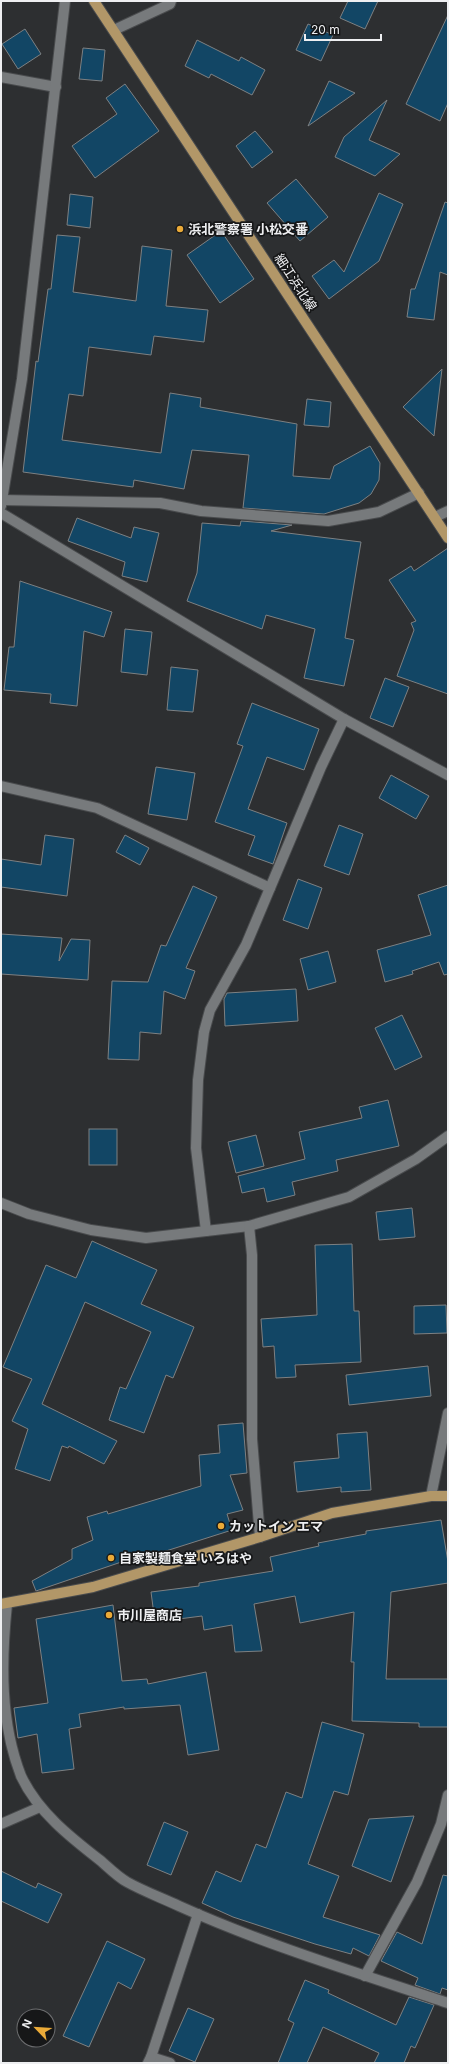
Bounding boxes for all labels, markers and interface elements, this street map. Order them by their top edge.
scale bar [305,16,381,42]
text: 20 m [311,22,340,37]
place label: 浜北警察署 小松交番 [188,221,308,237]
marker: 浜北警察署 小松交番 [175,224,185,234]
street label: 細江浜北線 [272,250,320,314]
place label: カットイン エマ [229,1518,323,1534]
marker: カットイン エマ [216,1521,226,1531]
place label: 自家製麺食堂 いろはや [119,1550,252,1566]
marker: 自家製麺食堂 いろはや [106,1553,116,1563]
place label: 市川屋商店 [117,1607,182,1623]
marker: 市川屋商店 [104,1610,114,1620]
north arrow [16,2008,56,2048]
text: N [19,2017,35,2031]

